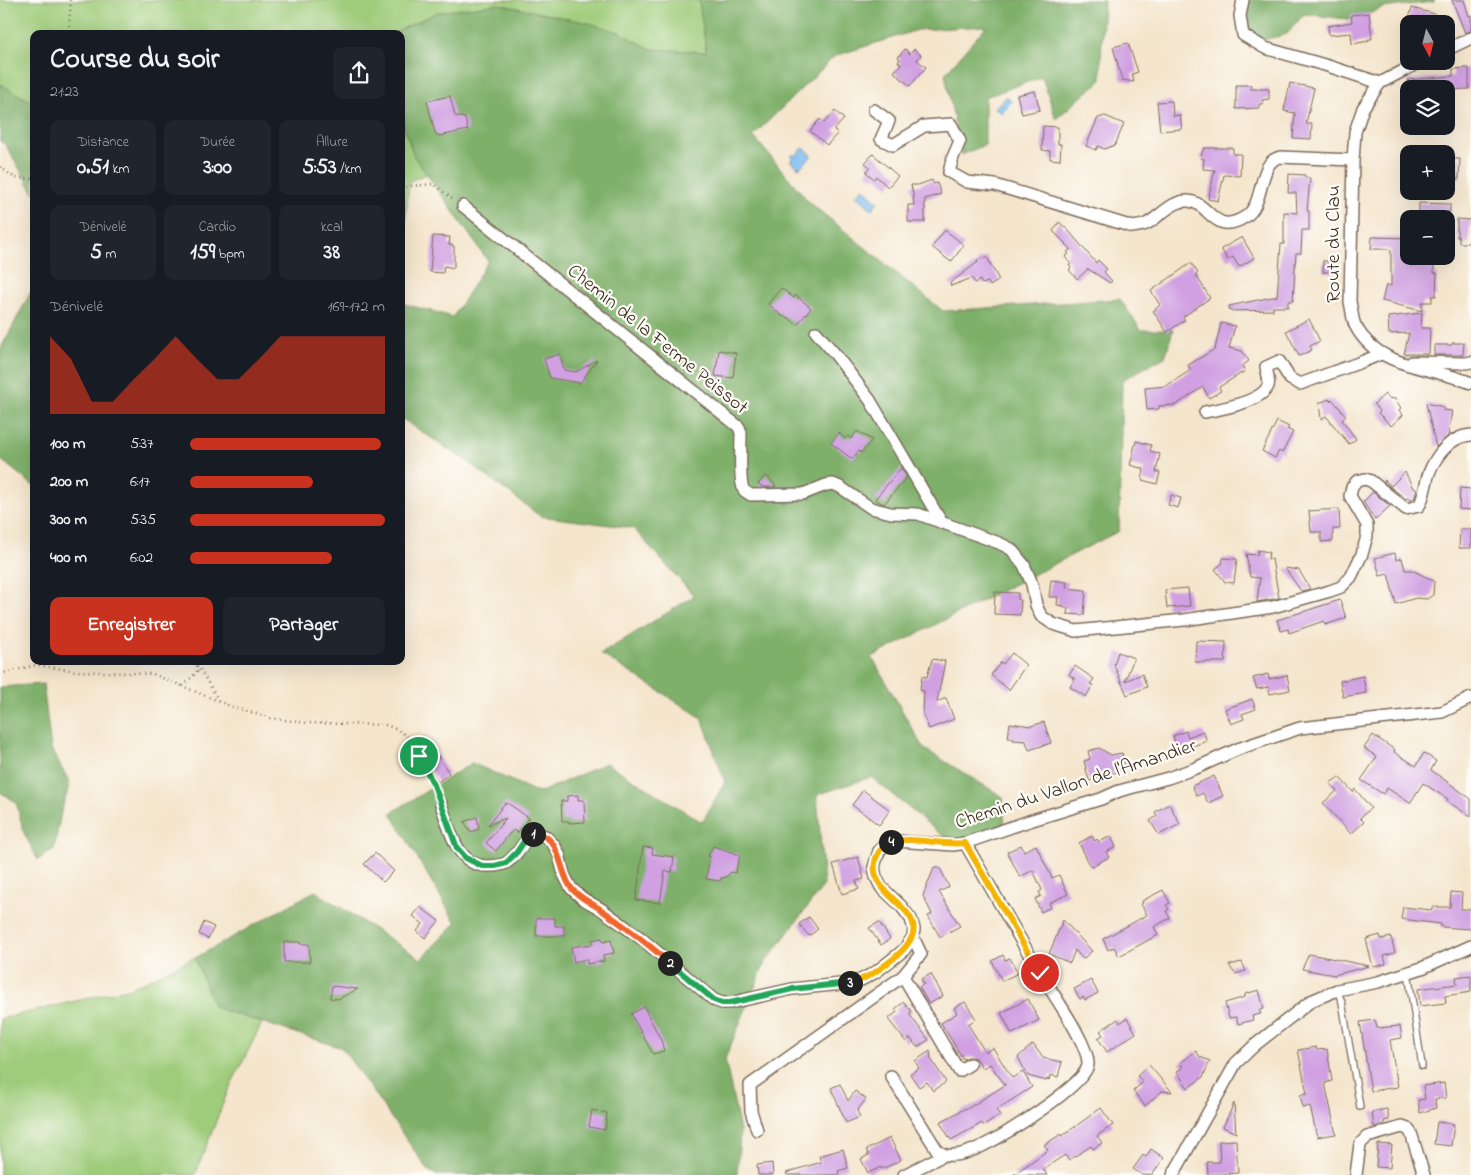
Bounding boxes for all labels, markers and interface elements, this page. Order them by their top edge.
north arrow [1400,15,1455,70]
map controls [1400,15,1455,265]
text: Course du soir [50,40,220,81]
button: share [333,47,385,99]
text: 21:23 [50,80,79,104]
button: layers [1400,80,1455,135]
text: Distance [77,132,129,153]
text: Durée [200,132,235,153]
text: Allure [316,132,348,153]
button: + [1400,145,1455,200]
text: 0.51 [77,153,109,183]
text: 3:00 [203,153,232,183]
text: 5:53 [302,153,337,183]
text: km [109,159,129,180]
text: /km [337,159,361,180]
street label: Route du Clau [1320,185,1349,303]
button: − [1400,210,1455,265]
text: Dénivelé [80,217,127,238]
text: Cardio [199,217,236,238]
text: kcal [321,217,343,238]
text: 5 [90,238,102,268]
text: 159 [190,238,215,268]
text: 38 [324,238,340,268]
text: m [102,244,116,265]
text: bpm [215,244,245,265]
street label: Chemin de la Ferme Peissot [560,258,754,422]
text: Dénivelé [50,295,103,319]
text: 169–172 m [327,295,385,319]
text: 100 m [50,432,85,456]
text: 5:37 [130,432,154,456]
text: 200 m [50,470,88,494]
text: 6:17 [130,470,150,494]
text: 300 m [50,508,87,532]
text: 5:35 [130,508,156,532]
text: 400 m [50,546,87,570]
text: 6:02 [130,546,153,570]
button: Enregistrer [50,597,213,655]
button: Partager [223,597,385,655]
street label: Chemin du Vallon de l'Amandier [952,732,1201,838]
pin [398,735,440,777]
icon: arrive [405,742,433,770]
pin: 1 [520,822,546,846]
text: 1 [531,824,536,845]
pin: 4 [878,830,904,854]
text: 4 [889,832,894,853]
pin: 2 [658,950,682,976]
pin [1019,952,1061,994]
text: 2 [667,953,674,974]
icon: check [1026,959,1054,987]
pin: 3 [838,970,862,996]
text: 3 [848,973,853,994]

